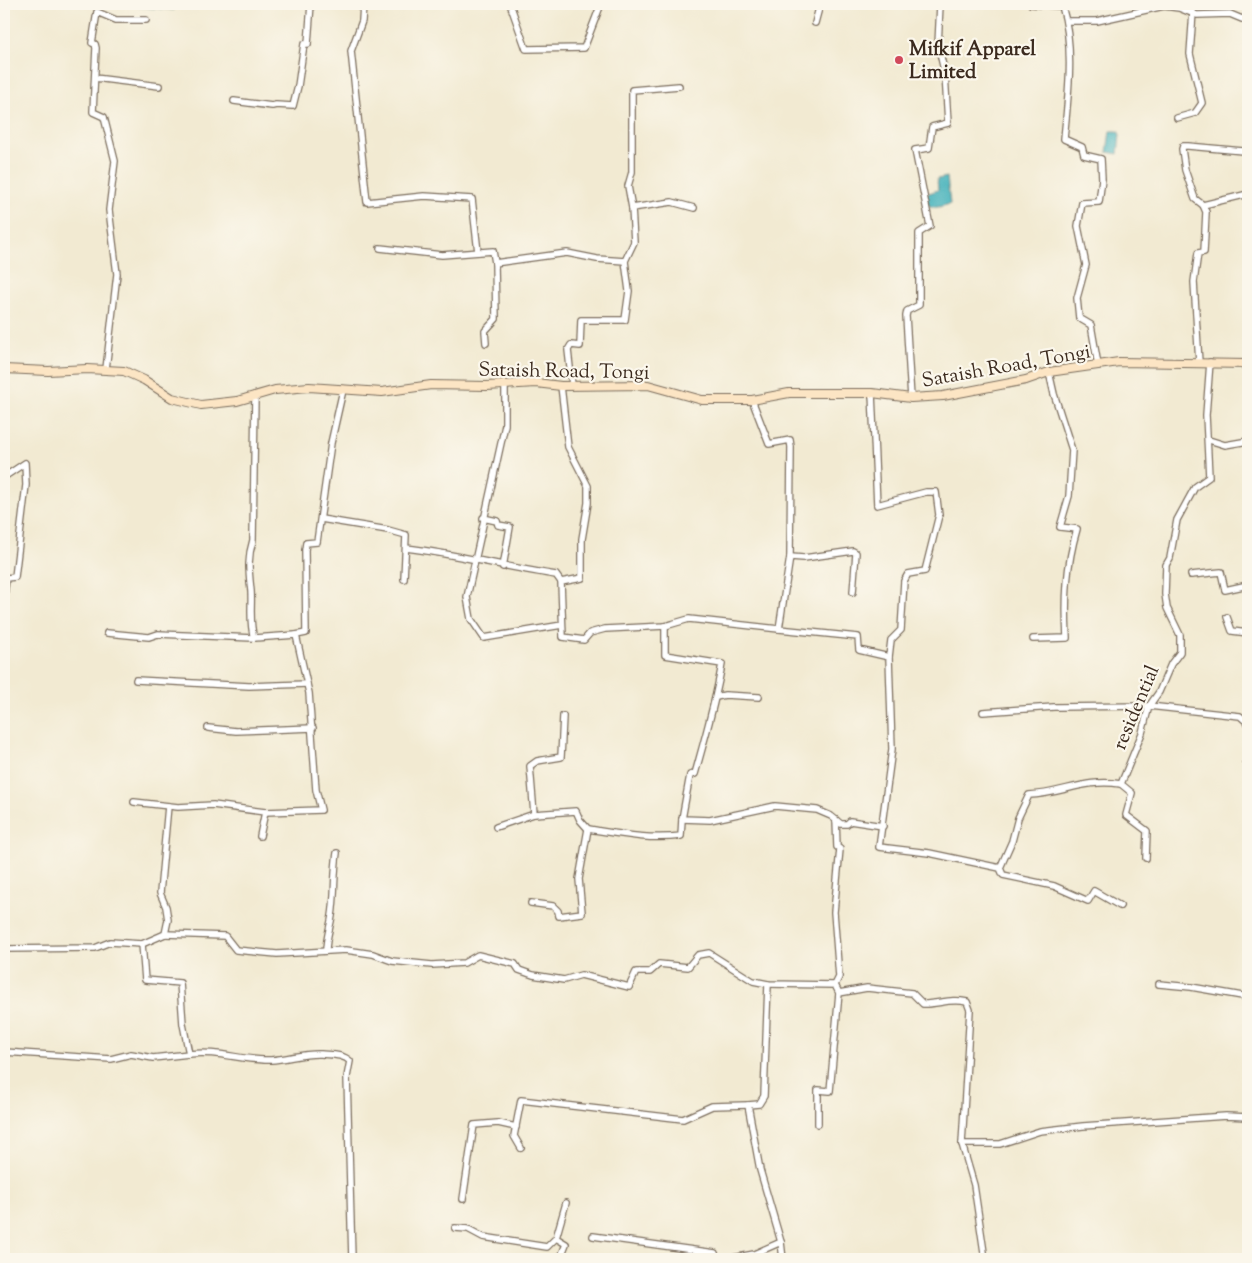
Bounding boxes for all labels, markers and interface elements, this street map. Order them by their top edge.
place label: Mifkif Apparel Limited [909,36,1036,88]
marker: Mifkif Apparel Limited [893,54,905,66]
street label: Sataish Road, Tongi [920,338,1093,397]
street label: Sataish Road, Tongi [478,357,650,388]
street label: residential [1106,661,1168,755]

